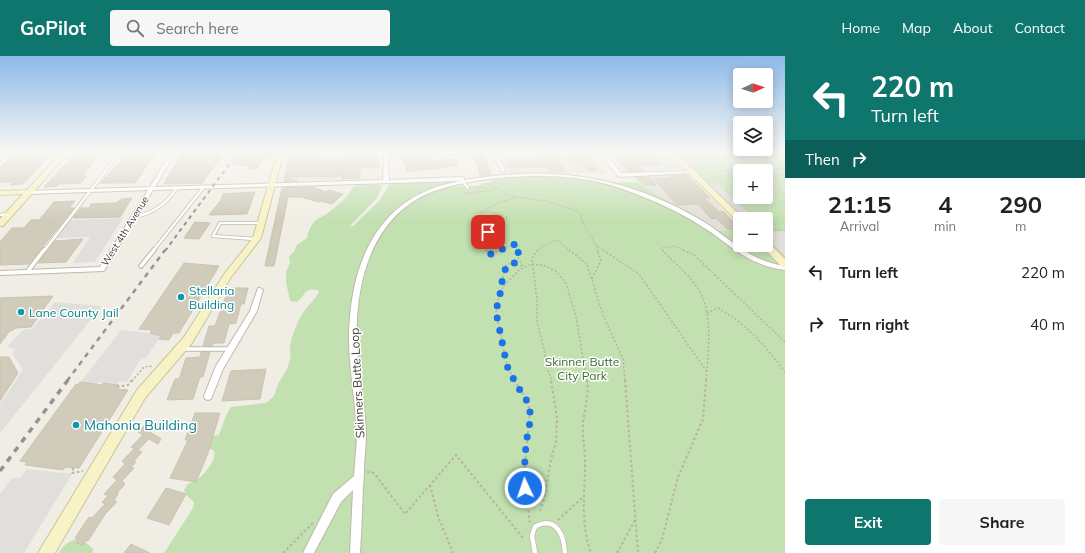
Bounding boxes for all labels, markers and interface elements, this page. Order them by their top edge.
search box [110,10,390,46]
text: GoPilot [20,16,86,40]
icon: search [124,17,146,39]
text: Search here [156,19,239,38]
text: Home [841,19,880,37]
text: Map [902,19,931,37]
text: About [953,19,993,37]
text: Contact [1015,19,1065,37]
north arrow [733,68,773,108]
map controls [733,68,773,252]
text: 220 m [871,69,954,104]
icon: left [805,72,857,124]
text: Turn left [871,104,939,127]
button: layers [733,116,773,156]
icon: right [848,148,870,170]
text: Then [805,150,840,169]
button: + [733,164,773,204]
text: 21:15 [828,189,891,219]
text: 4 [938,189,952,219]
text: 290 [999,189,1042,219]
street label: West 4th Avenue [98,194,152,268]
button: − [733,212,773,252]
pin [471,215,505,249]
text: Arrival [840,218,879,234]
text: min [934,218,956,234]
text: m [1015,218,1026,234]
icon: arrive [477,221,499,243]
icon: left [805,261,827,283]
text: Turn left [839,263,898,282]
text: 220 m [1021,263,1065,282]
place label: Stellaria Building [189,283,234,312]
marker: Stellaria Building [176,292,186,302]
place label: Lane County Jail [29,305,119,320]
marker: Lane County Jail [16,307,26,317]
icon: right [805,313,827,335]
text: Turn right [839,315,909,334]
text: 40 m [1030,315,1065,334]
street label: Skinners Butte Loop [347,327,367,439]
park label: Skinner Butte City Park [545,354,619,383]
place label: Mahonia Building [84,416,197,434]
marker: Mahonia Building [71,420,81,430]
position arrow [504,467,546,509]
button: Exit [805,499,931,545]
button: Share [939,499,1065,545]

